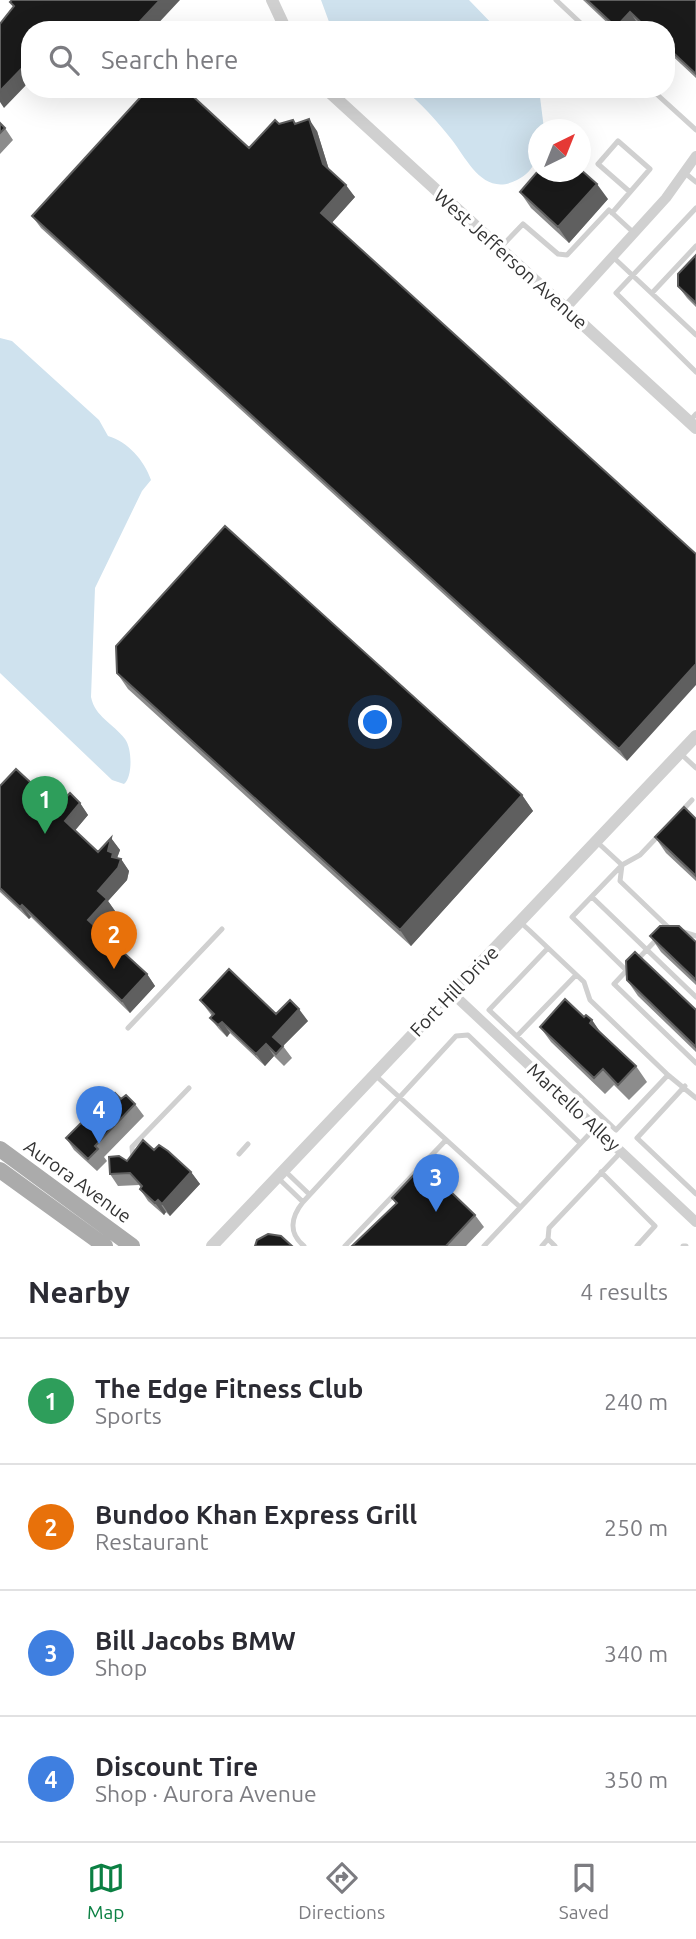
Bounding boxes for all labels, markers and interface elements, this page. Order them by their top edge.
search box [21,21,675,98]
icon: search [45,41,83,79]
text: Search here [101,45,238,74]
north arrow [528,119,591,182]
street label: West Jefferson Avenue [430,184,592,334]
your location [358,705,392,739]
pin: 1 [22,776,68,834]
pin: 2 [91,911,137,969]
street label: Fort Hill Drive [405,941,503,1041]
street label: Martello Alley [523,1058,625,1156]
pin: 4 [76,1086,122,1144]
street label: Aurora Avenue [20,1135,136,1227]
pin: 3 [413,1154,459,1212]
text: Nearby [28,1275,130,1309]
text: 4 results [580,1279,668,1304]
text: The Edge Fitness Club [95,1374,363,1403]
text: 1 [45,1389,57,1414]
text: 240 m [604,1389,668,1414]
text: Sports [95,1403,162,1428]
text: Bundoo Khan Express Grill [95,1500,417,1529]
text: 2 [45,1515,57,1540]
text: 250 m [604,1515,668,1540]
text: Restaurant [95,1529,209,1554]
text: Bill Jacobs BMW [95,1626,296,1655]
text: 3 [45,1641,57,1666]
text: 340 m [604,1641,668,1666]
text: Shop [95,1655,147,1680]
text: Discount Tire [95,1752,258,1781]
text: 4 [45,1767,57,1792]
text: 350 m [604,1767,668,1792]
text: Shop · Aurora Avenue [95,1781,317,1806]
tab: Map [87,1859,125,1923]
tab: Directions [298,1859,385,1923]
tab: Saved [559,1859,609,1923]

